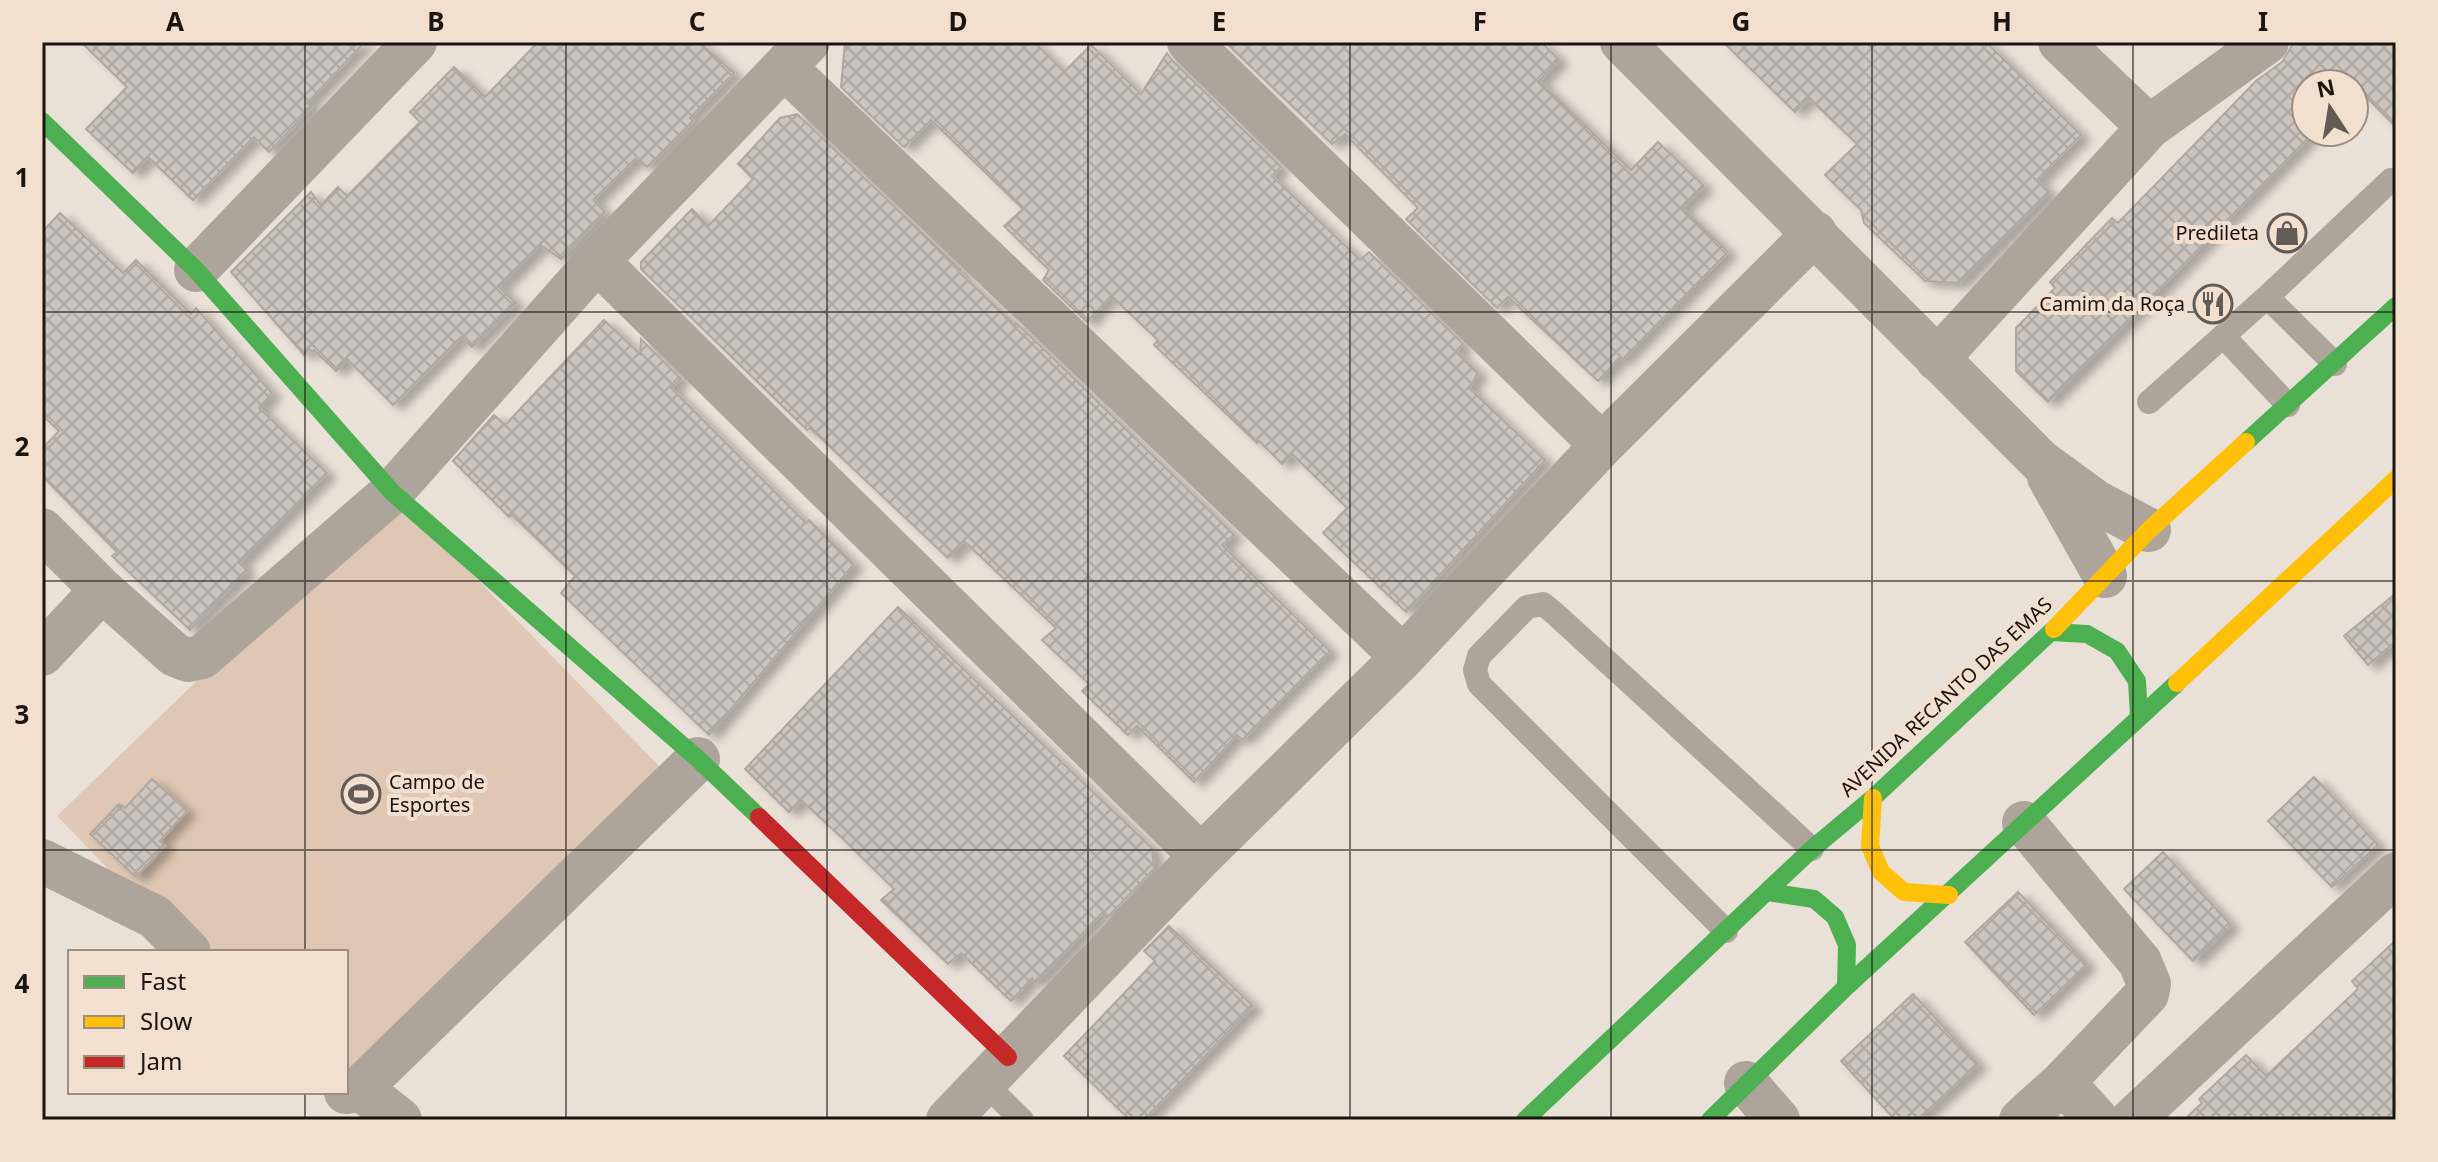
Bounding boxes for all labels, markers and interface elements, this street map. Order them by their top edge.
text: A [166,3,184,39]
text: B [427,3,445,39]
text: C [689,3,705,39]
text: D [948,3,968,39]
text: E [1212,3,1226,39]
text: F [1473,3,1487,39]
text: G [1732,3,1750,39]
text: H [1992,3,2012,39]
text: I [2258,3,2268,39]
north arrow [2290,68,2370,148]
text: N [2314,71,2338,104]
text: 1 [15,159,29,195]
shop icon: Predileta [2266,212,2308,254]
place label: Predileta [2175,219,2259,246]
restaurant icon: Camim da Roça [2192,283,2234,325]
place label: Camim da Roça [2039,290,2185,317]
text: 2 [15,428,30,464]
street label: AVENIDA RECANTO DAS EMAS [1834,591,2058,802]
text: 3 [15,696,29,732]
place label: Campo de Esportes [389,768,485,818]
sports icon: Campo de Esportes [340,773,382,815]
legend [68,950,348,1094]
text: Fast [140,964,186,997]
text: 4 [15,965,30,1001]
text: Slow [140,1004,192,1037]
text: Jam [138,1044,182,1077]

